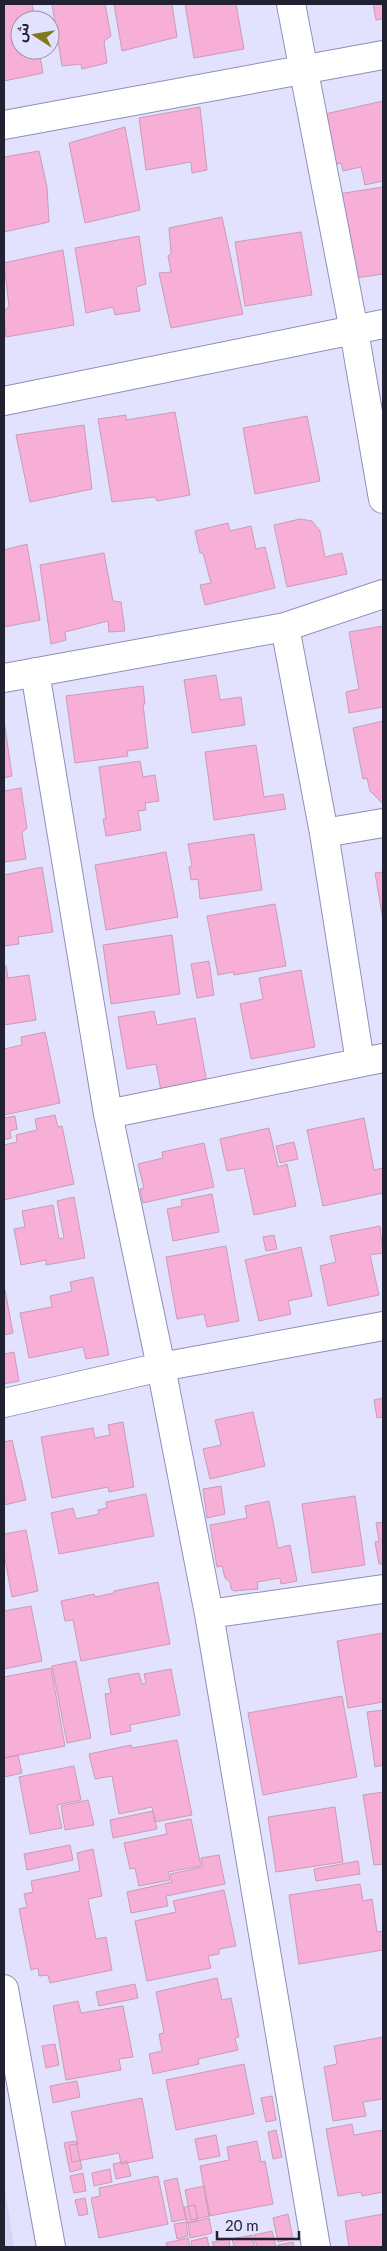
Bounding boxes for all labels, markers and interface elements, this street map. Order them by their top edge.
north arrow [10,10,60,60]
text: ش [11,21,32,43]
scale bar [217,2208,300,2240]
text: 20 m [225,2216,259,2234]

